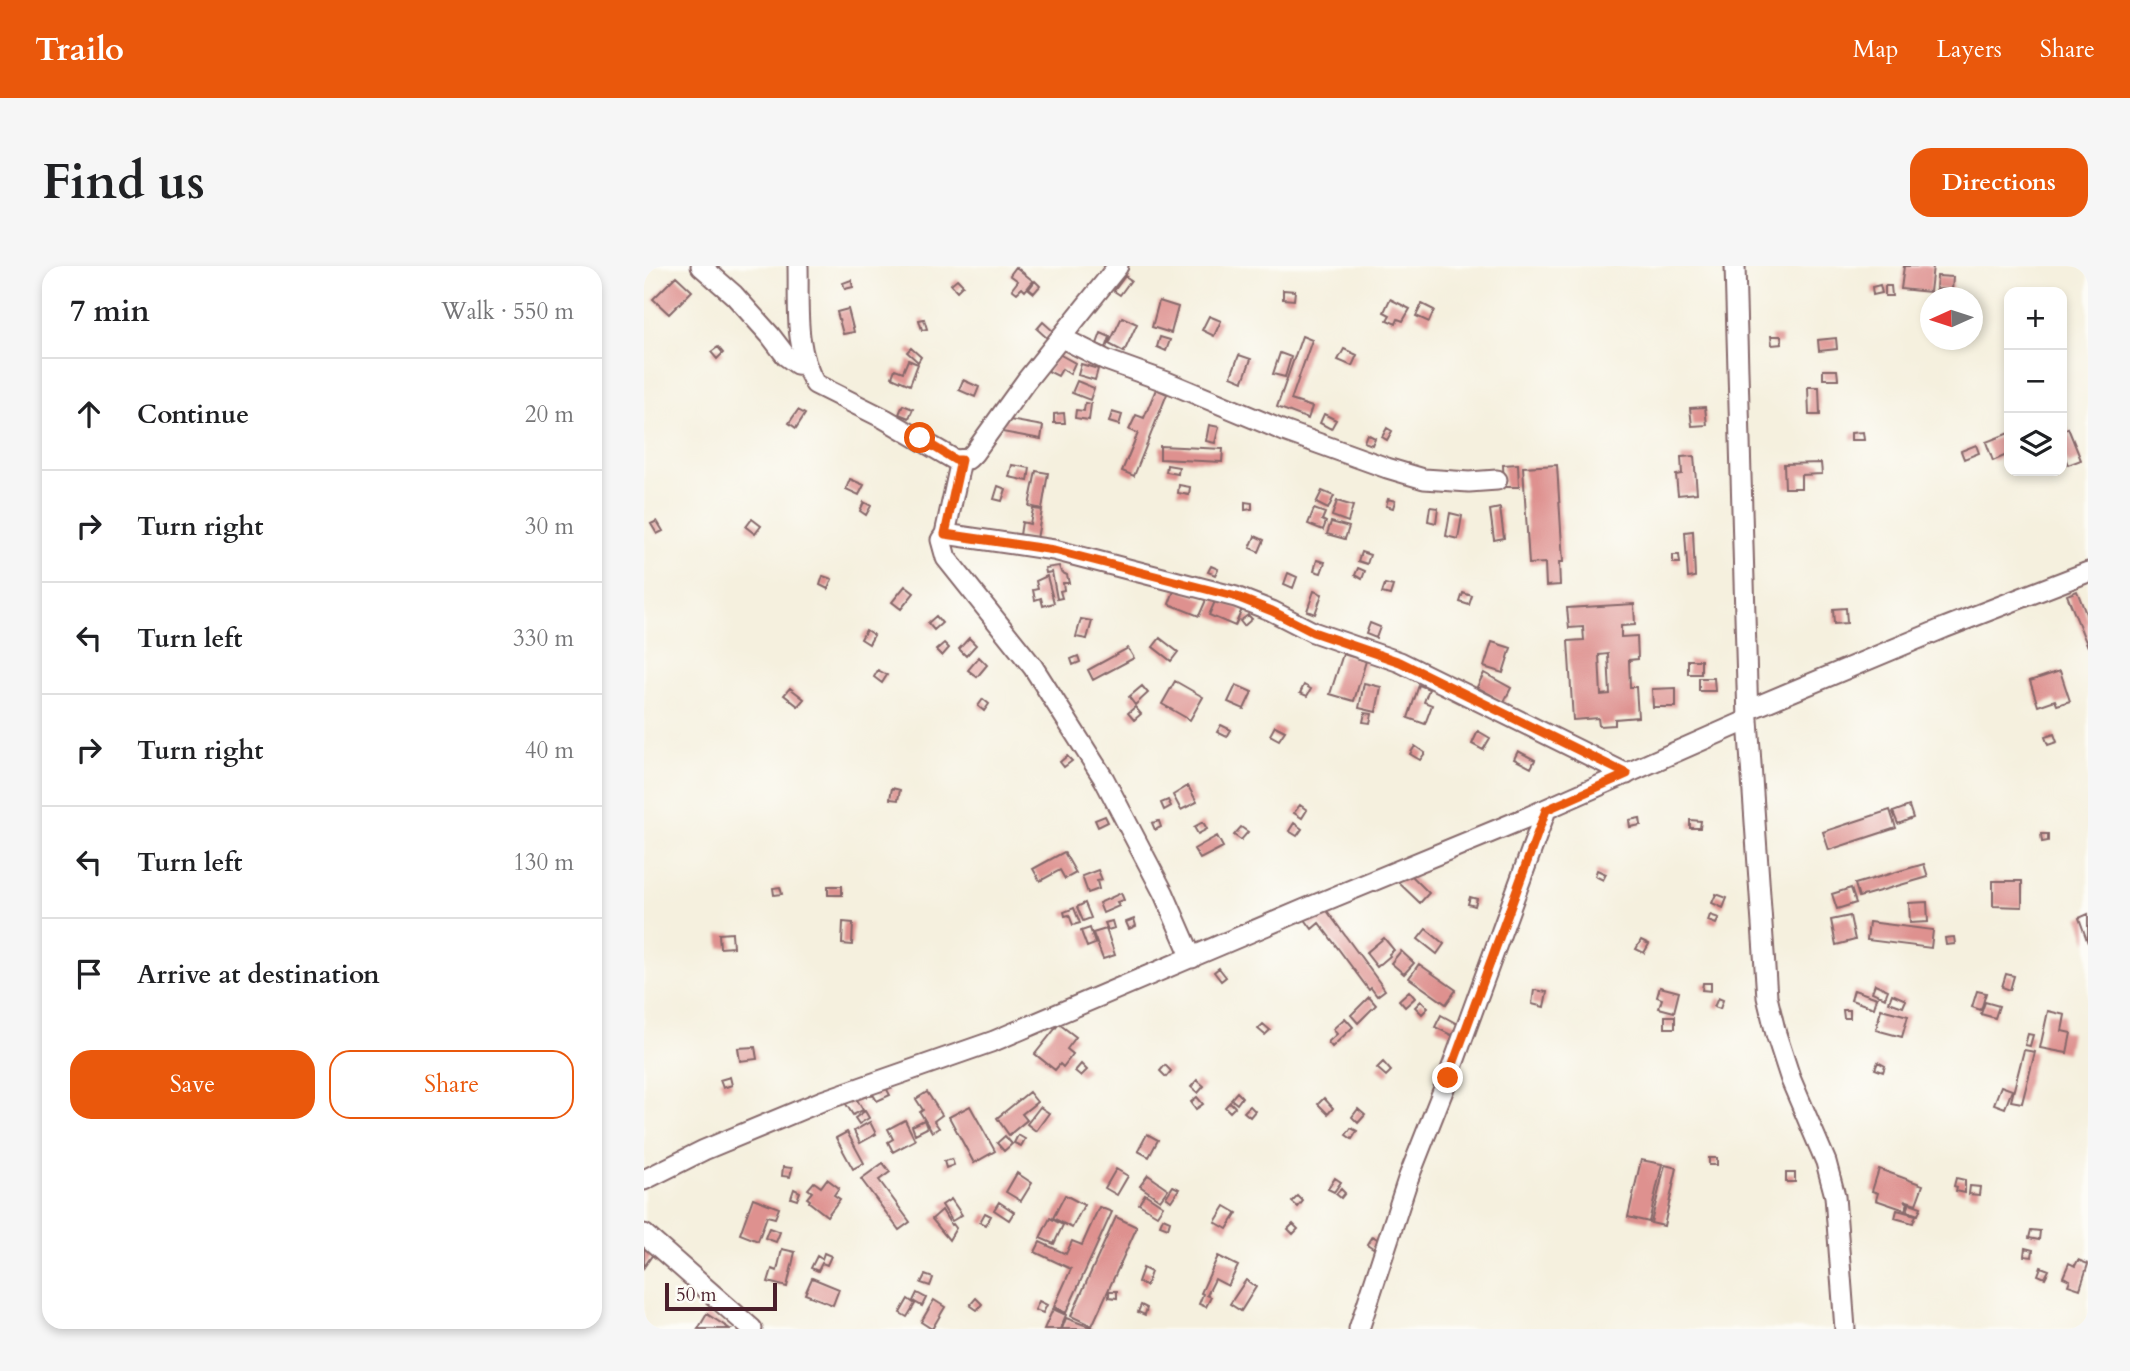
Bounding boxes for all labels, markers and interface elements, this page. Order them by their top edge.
text: Trailo [35,27,124,72]
text: Map [1853,33,1899,66]
text: Layers [1937,33,2002,66]
text: Share [2040,33,2095,66]
button: Directions [1910,148,2088,217]
text: Find us [42,149,205,216]
north arrow [1920,287,1983,350]
map controls [2004,287,2067,476]
button: + [2004,287,2067,350]
text: 7 min [70,291,150,332]
text: Walk · 550 m [441,296,574,327]
button: − [2004,350,2067,413]
icon: ahead [70,395,108,433]
text: Continue [137,397,249,432]
text: 20 m [525,399,574,430]
button: layers [2004,413,2067,476]
route start [904,422,935,453]
icon: right [70,507,108,545]
text: Turn right [137,509,264,544]
text: 30 m [525,511,574,542]
icon: left [70,619,108,657]
text: Turn left [137,621,242,656]
text: 330 m [513,623,574,654]
icon: right [70,731,108,769]
text: Turn right [137,733,264,768]
text: 40 m [525,735,574,766]
icon: left [70,843,108,881]
text: Turn left [137,845,242,880]
text: 130 m [513,847,574,878]
icon: arrive [70,955,108,993]
text: Arrive at destination [137,957,380,992]
button: Save [70,1050,315,1119]
button: Share [329,1050,574,1119]
route end [1432,1062,1463,1093]
scale bar [665,1280,777,1312]
text: 50 m [676,1282,717,1308]

